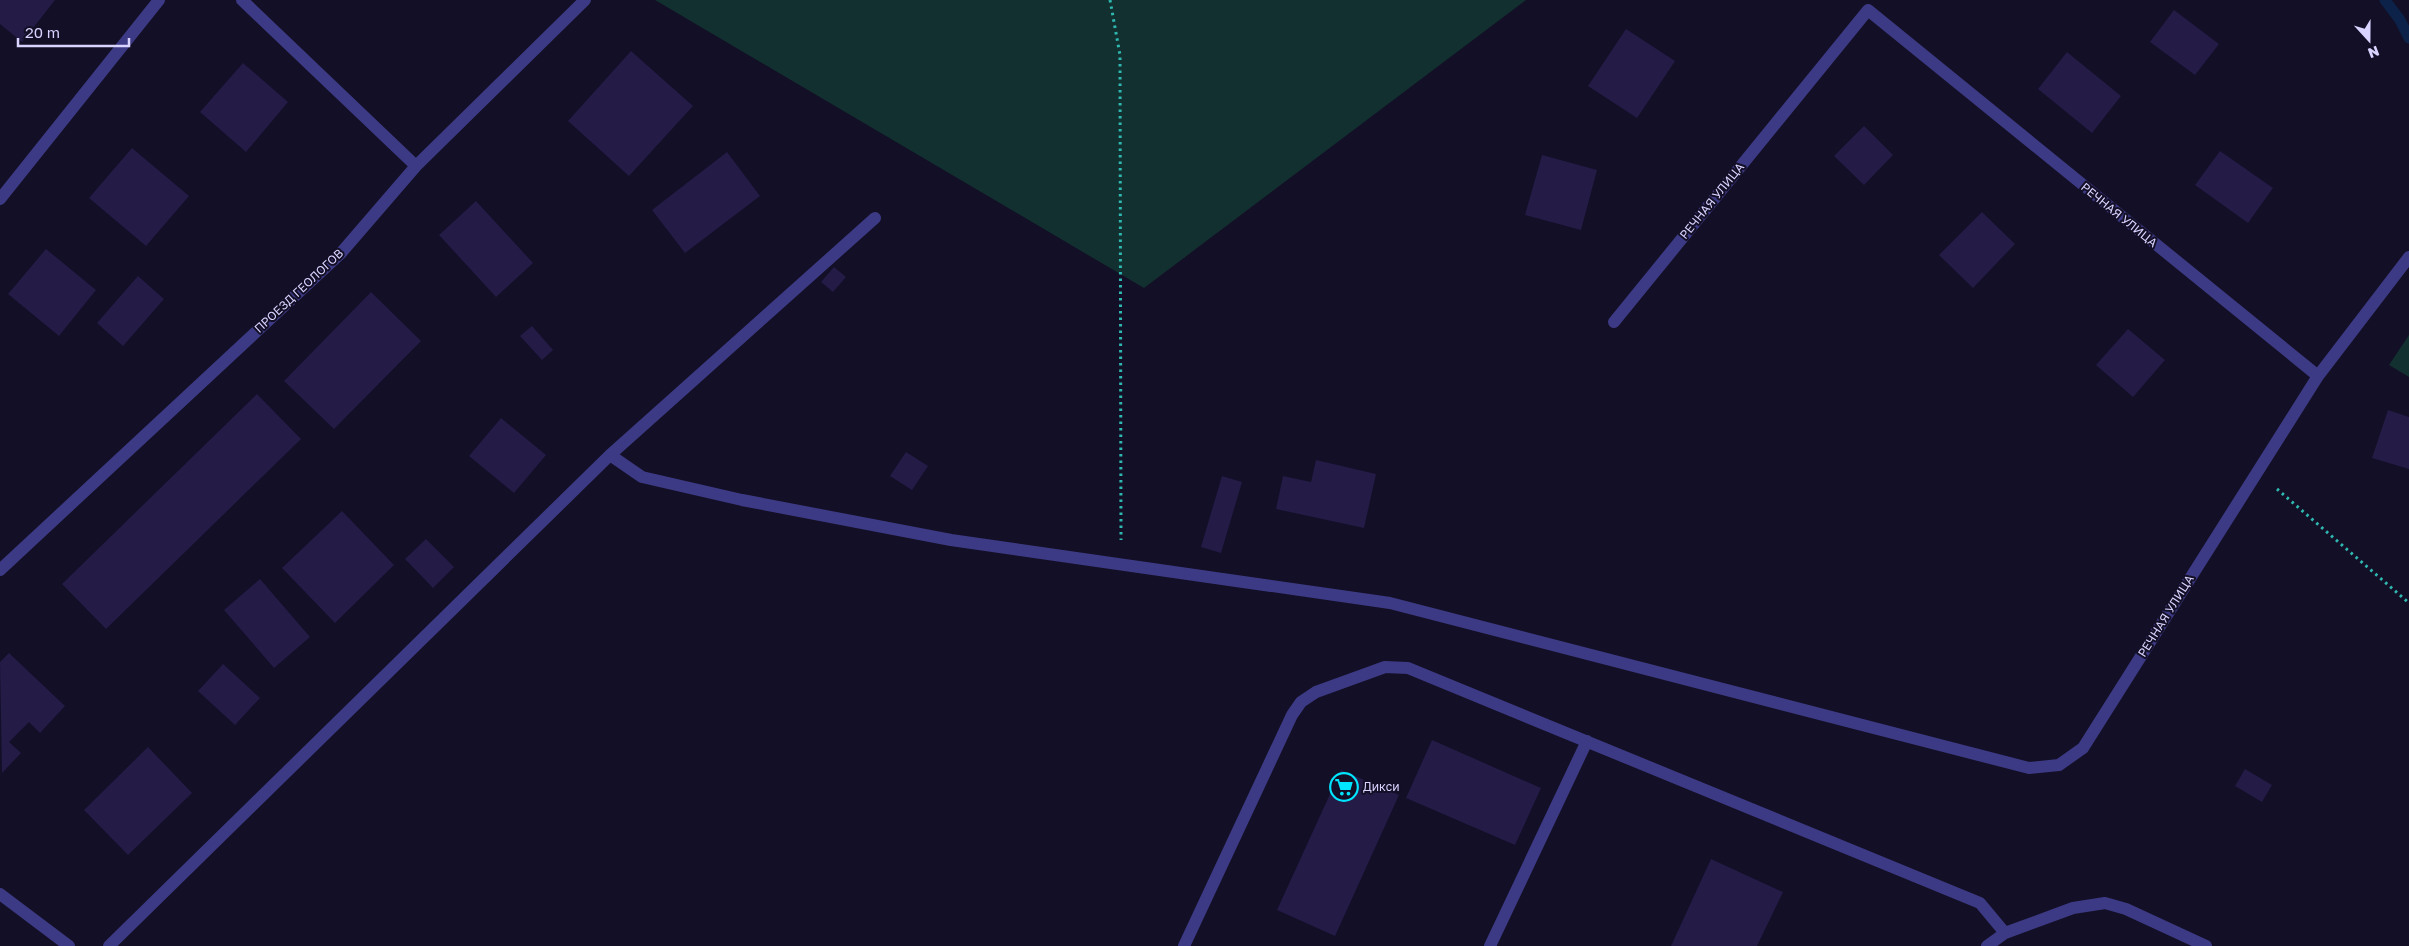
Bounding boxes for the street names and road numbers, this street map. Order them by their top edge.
street label: РЕЧНАЯ УЛИЦА [1676,159,1747,242]
street label: РЕЧНАЯ УЛИЦА [2078,179,2161,250]
street label: ПРОЕЗД ГЕОЛОГОВ [251,246,346,336]
street label: РЕЧНАЯ УЛИЦА [2134,572,2197,660]

